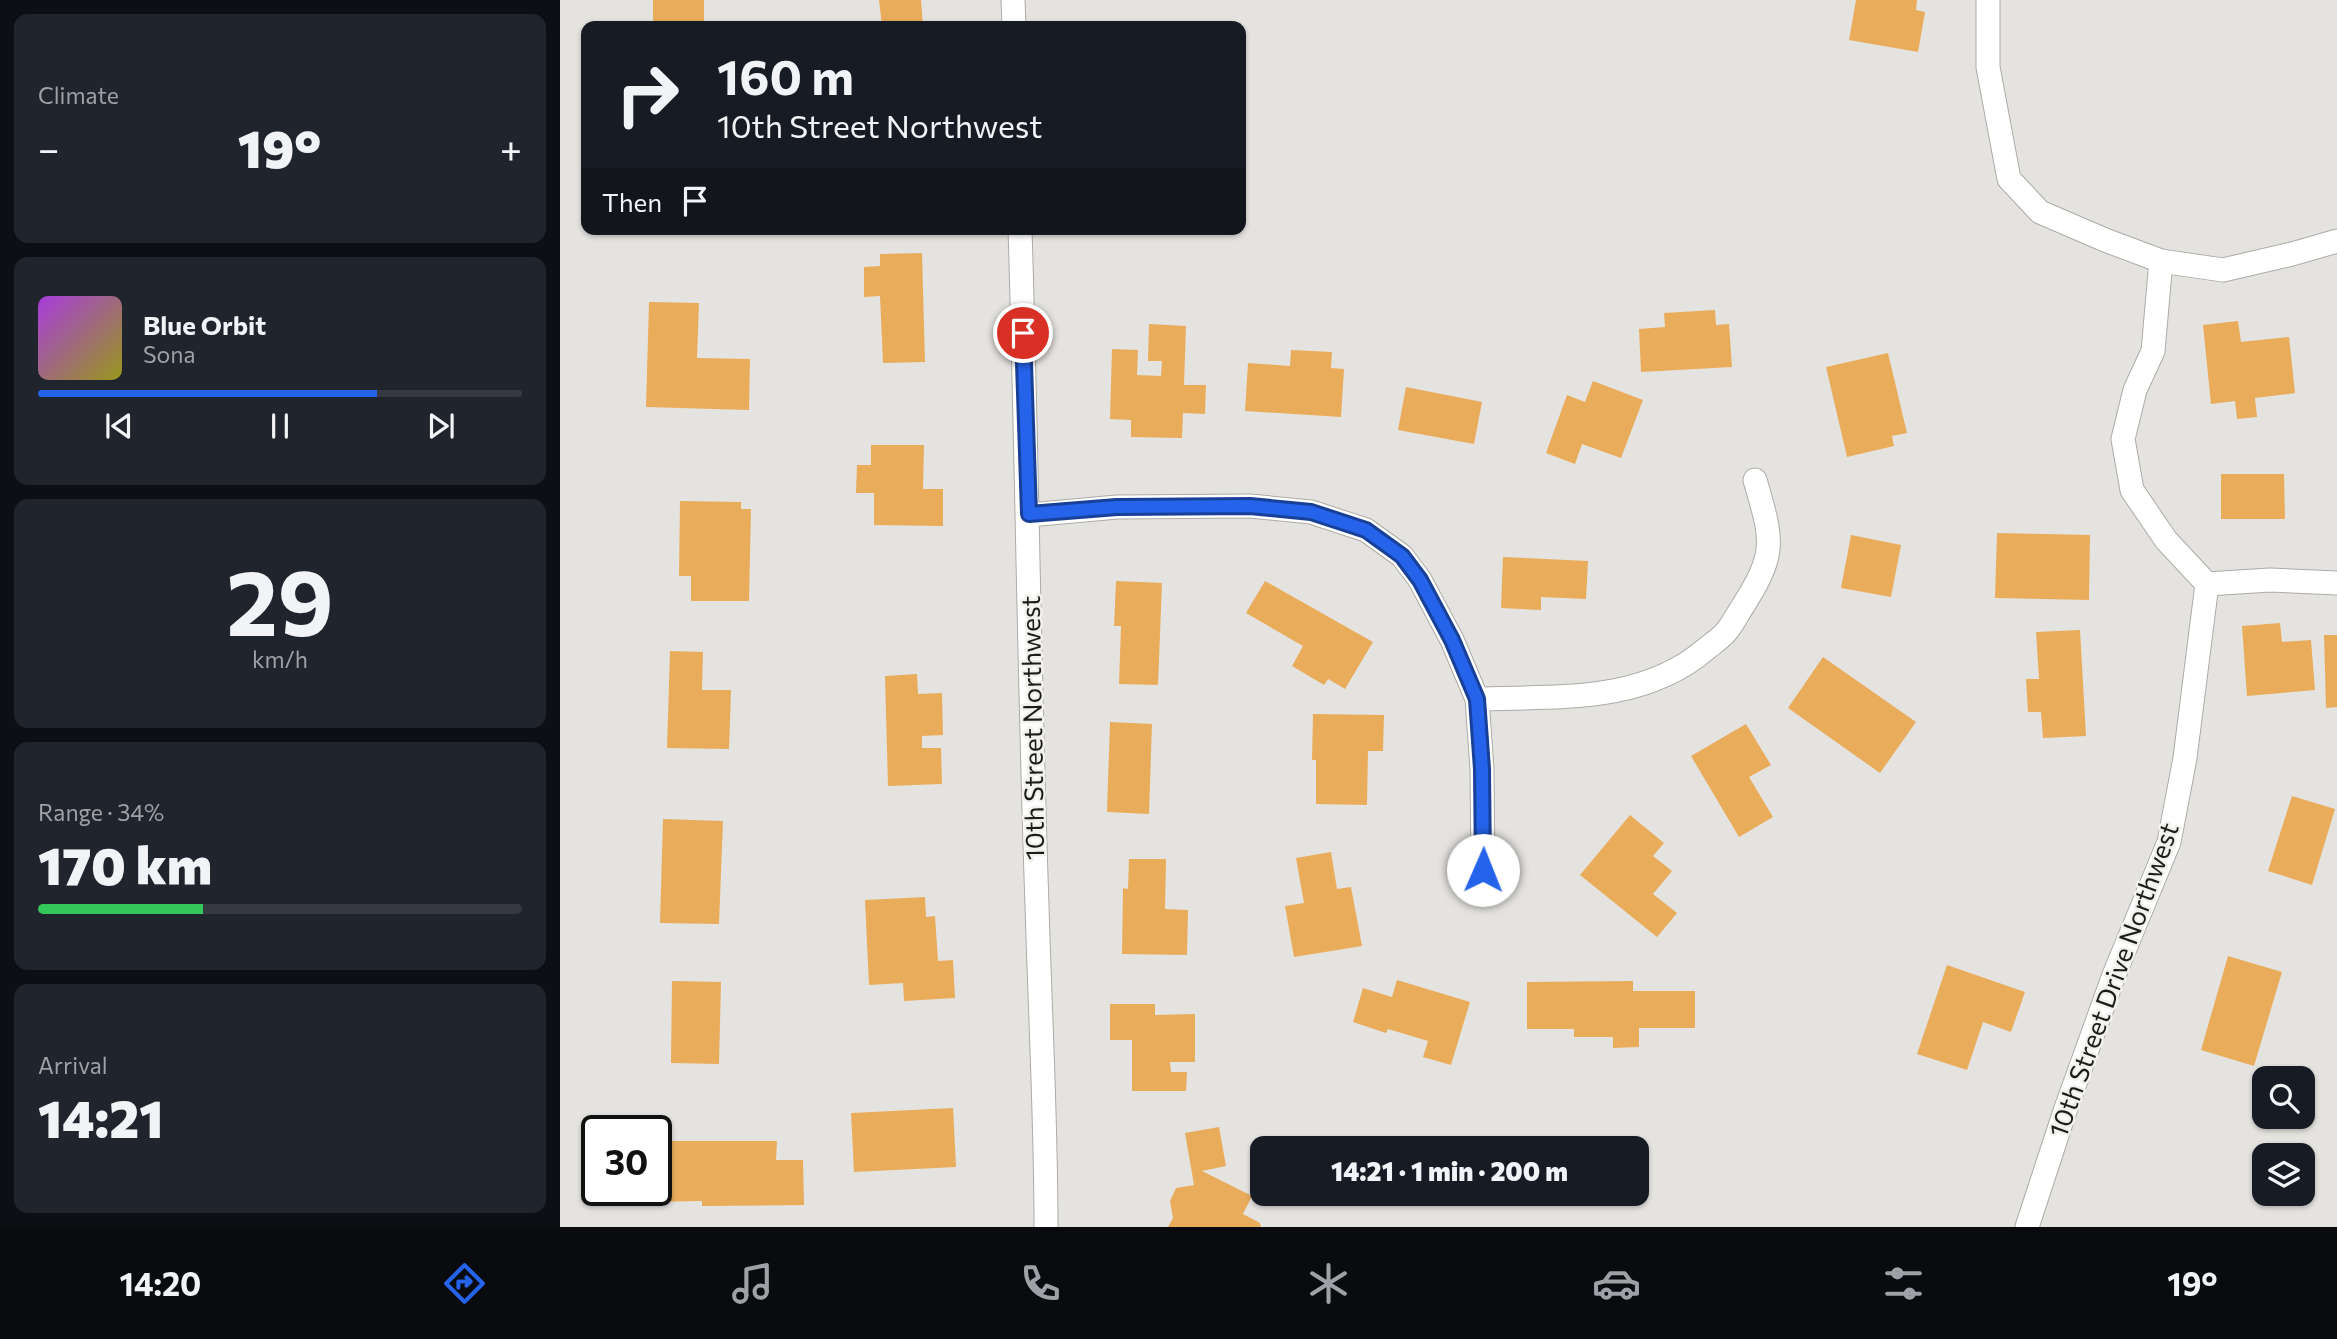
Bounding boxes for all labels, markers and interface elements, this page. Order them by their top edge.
text: 160 m [717,45,854,105]
icon: right [602,49,693,140]
text: Climate [38,81,119,109]
text: 10th Street Northwest [717,105,1042,145]
text: 19° [238,115,321,179]
text: − [38,124,60,171]
text: + [500,124,522,171]
icon: arrive [676,182,714,220]
text: Then [602,186,662,217]
pin [993,303,1053,363]
text: Blue Orbit [143,309,266,340]
icon: arrive [1004,314,1042,352]
text: Sona [143,340,195,368]
icon: previous [100,407,138,445]
icon: pause [261,407,299,445]
icon: next [422,407,460,445]
text: 29 [226,543,334,655]
street label: 10th Street Northwest [1014,596,1049,860]
text: km/h [252,645,308,673]
text: Range · 34% [38,798,164,826]
street label: 10th Street Drive Northwest [2041,818,2184,1141]
text: 170 km [38,832,212,896]
position arrow [1446,833,1520,907]
text: Arrival [38,1051,108,1079]
map controls [2252,1066,2315,1206]
button: search [2252,1066,2315,1129]
text: 14:21 [38,1085,163,1149]
speed limit sign: 30 [581,1115,672,1206]
button: layers [2252,1143,2315,1206]
text: 14:21 · 1 min · 200 m [1331,1155,1568,1186]
icon: directions [440,1259,489,1308]
icon: music [728,1259,777,1308]
icon: phone [1016,1259,1065,1308]
icon: climate [1304,1259,1353,1308]
icon: car [1592,1259,1641,1308]
icon: filters [1879,1259,1928,1308]
text: 14:20 [119,1263,201,1303]
text: 19° [2167,1263,2218,1303]

